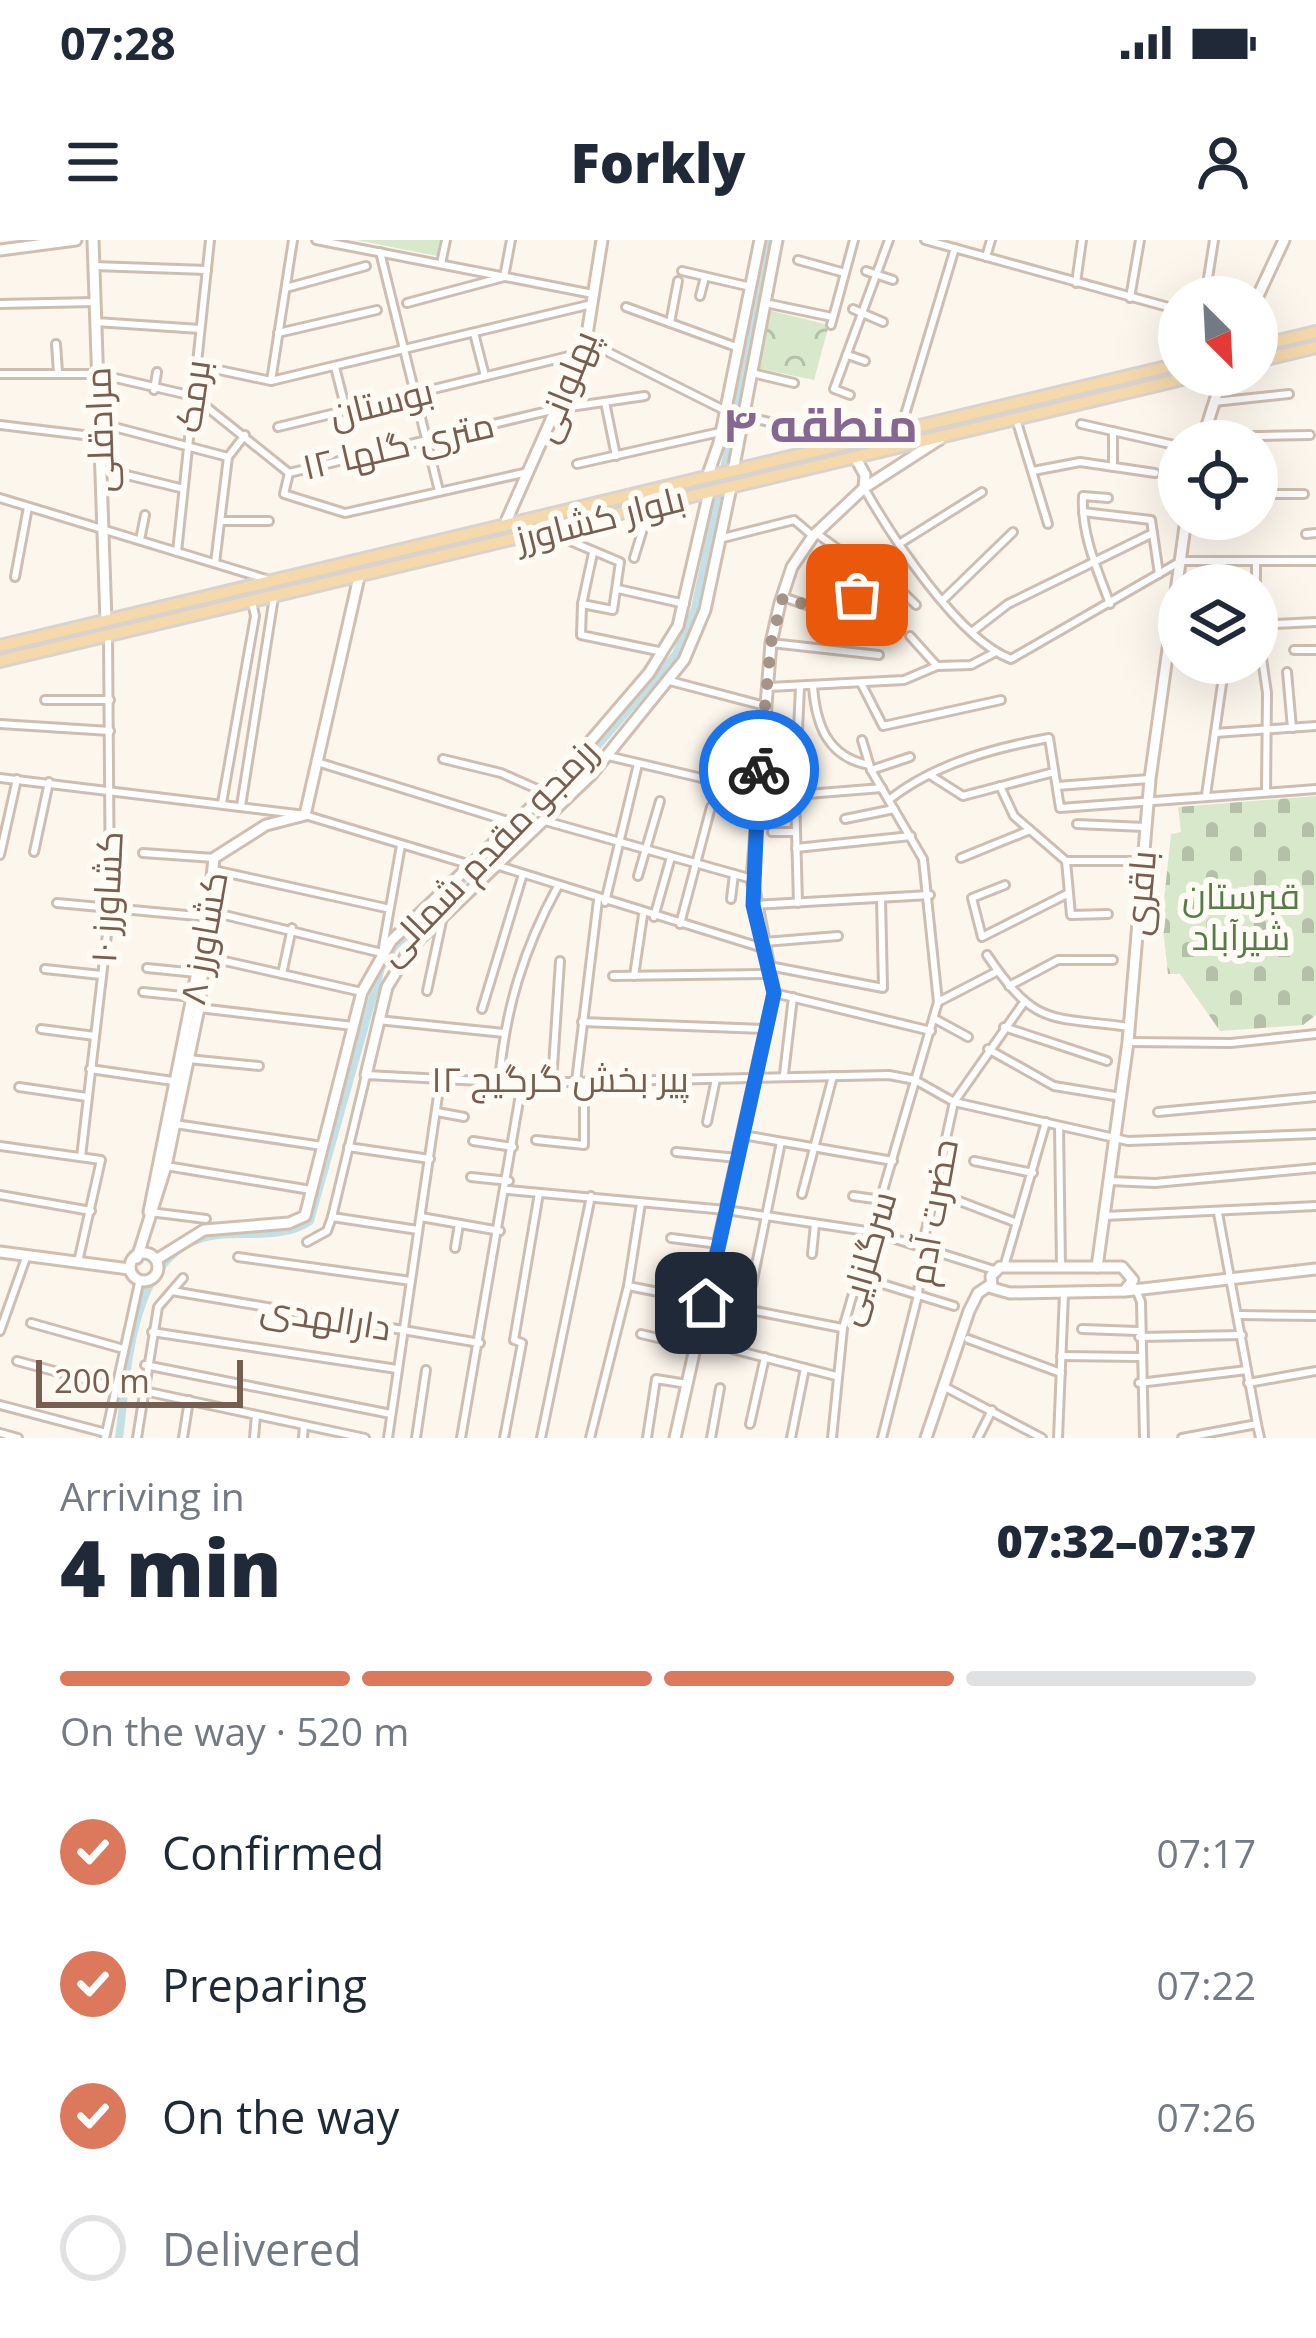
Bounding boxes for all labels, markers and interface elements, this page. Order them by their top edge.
text: 07:28 [60,12,176,73]
text: Forkly [571,125,745,199]
icon: menu [60,129,126,195]
icon: person [1190,129,1256,195]
north arrow [1158,276,1278,396]
map controls [1158,276,1278,684]
street label: پهلوانی [519,323,609,449]
street label: برمک [163,356,221,436]
street label: بوستان [324,365,438,439]
street label: مرادقلی [72,366,126,494]
district label: منطقه ۴ [722,391,918,456]
street label: ۱۲ متری گلها [297,399,499,491]
button: locate [1158,420,1278,540]
street label: بلوار کشاورز [508,473,690,563]
pin [806,544,908,646]
icon: bag [824,562,890,628]
button: layers [1158,564,1278,684]
courier [699,710,819,830]
street label: رزمجو مقدم شمالی [366,727,609,976]
icon: bike [726,737,792,803]
street label: کشاورز ۱۰ [78,830,134,964]
street label: باقری [1111,848,1167,938]
street label: کشاورز ۸ [167,868,239,1008]
park label: قبرستان شیرآباد [1182,871,1300,961]
street label: پیر بخش گرگیج ۱۲ [431,1054,689,1104]
street label: حضرت آدم [895,1135,970,1289]
street label: سرگلزایی [823,1185,907,1331]
pin [655,1252,757,1354]
icon: home [673,1270,739,1336]
street label: دارالهدی [257,1283,395,1351]
scale bar [36,1354,243,1407]
text: 200 m [54,1358,150,1403]
text: Arriving in [60,1469,245,1522]
text: 07:32–07:37 [997,1510,1256,1571]
text: 4 min [60,1514,282,1620]
text: On the way · 520 m [60,1704,409,1757]
icon: check [60,1819,126,1885]
text: Confirmed [162,1822,384,1883]
text: 07:17 [1157,1826,1256,1879]
icon: check [60,1951,126,2017]
text: Preparing [162,1954,367,2015]
text: 07:22 [1157,1958,1256,2011]
icon: check [60,2083,126,2149]
text: On the way [162,2086,399,2147]
text: 07:26 [1157,2090,1256,2143]
text: Delivered [162,2218,362,2279]

